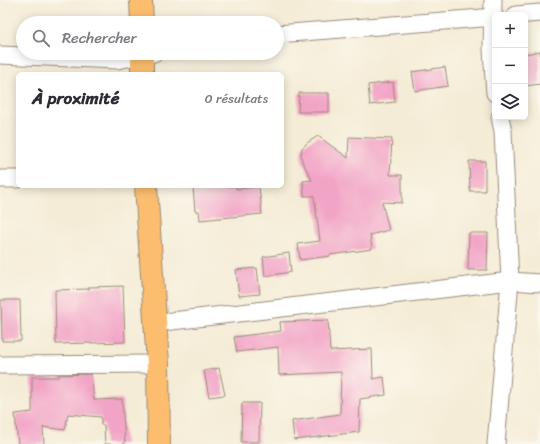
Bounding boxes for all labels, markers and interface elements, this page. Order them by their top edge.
map controls [492,12,528,120]
button: + [492,12,528,48]
search box [16,16,284,60]
text: Rechercher [62,25,137,51]
icon: search [30,27,52,49]
button: − [492,48,528,84]
text: À proximité [32,83,119,113]
button: layers [492,84,528,120]
text: 0 résultats [205,87,268,110]

